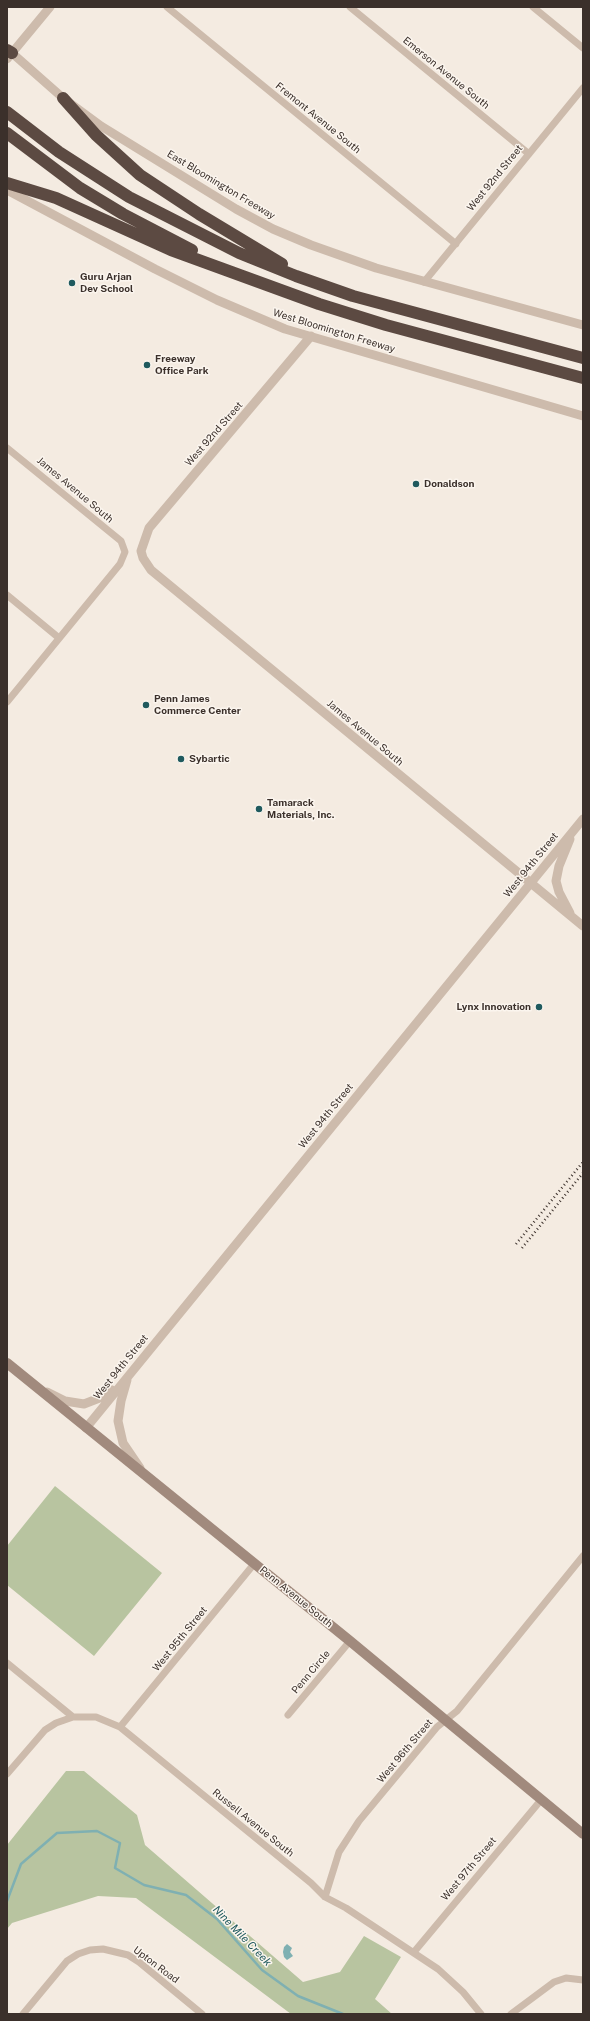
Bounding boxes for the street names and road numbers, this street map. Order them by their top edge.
street label: Emerson Avenue South [400,34,492,112]
street label: Fremont Avenue South [273,80,363,156]
street label: West 92nd Street [465,143,525,213]
street label: East Bloomington Freeway [165,148,277,222]
street label: West Bloomington Freeway [272,307,396,355]
street label: West 92nd Street [183,399,245,469]
street label: James Avenue South [34,455,116,525]
street label: James Avenue South [324,698,406,768]
street label: West 94th Street [501,830,561,900]
street label: West 94th Street [296,1081,356,1151]
street label: West 94th Street [91,1332,151,1402]
street label: Penn Avenue South [257,1564,335,1630]
street label: West 95th Street [150,1604,210,1674]
street label: Penn Circle [289,1648,333,1696]
street label: West 96th Street [375,1717,435,1785]
street label: Russell Avenue South [210,1787,296,1859]
street label: West 97th Street [439,1835,499,1903]
street label: Upton Road [131,1944,181,1986]

